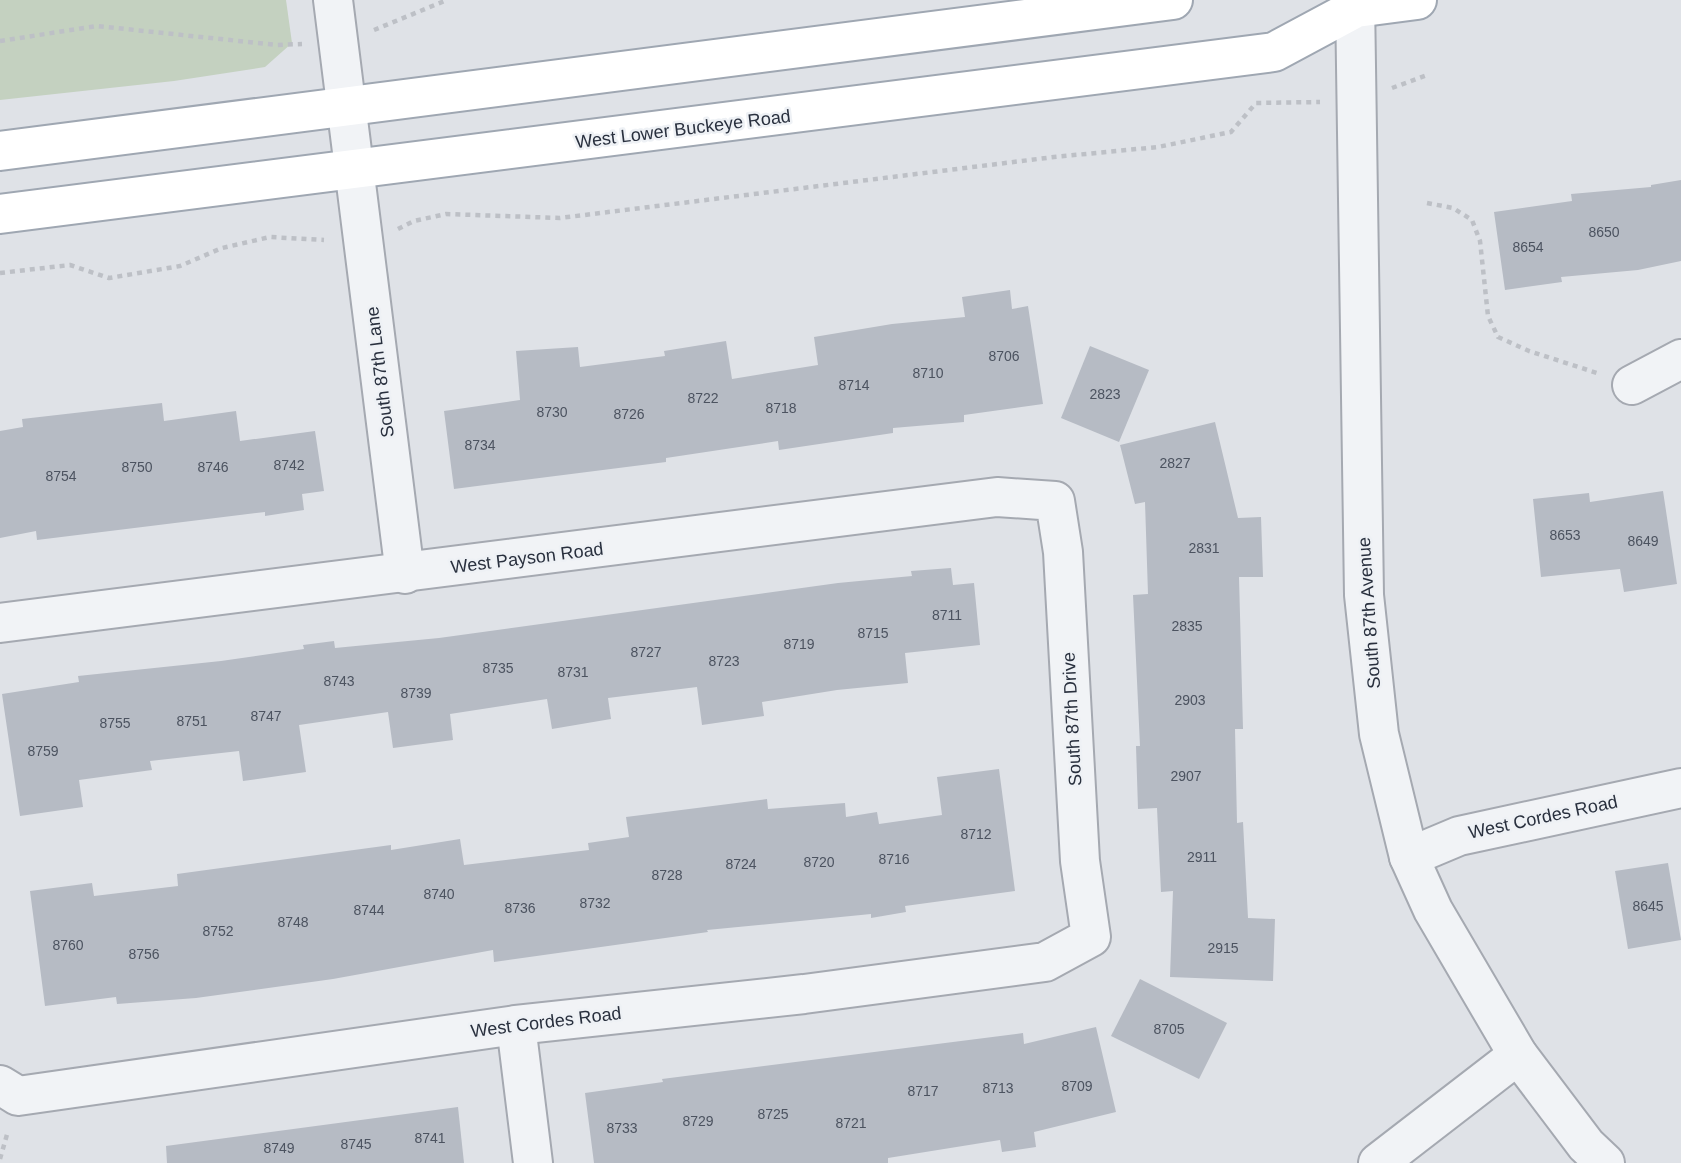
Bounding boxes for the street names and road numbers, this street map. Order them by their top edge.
street label: West Lower Buckeye Road [574,106,792,152]
street label: South 87th Lane [362,305,398,439]
street label: South 87th Avenue [1354,537,1384,689]
street label: West Payson Road [449,539,605,577]
street label: South 87th Drive [1059,652,1085,786]
street label: West Cordes Road [1467,791,1619,843]
street label: West Cordes Road [469,1003,623,1041]

